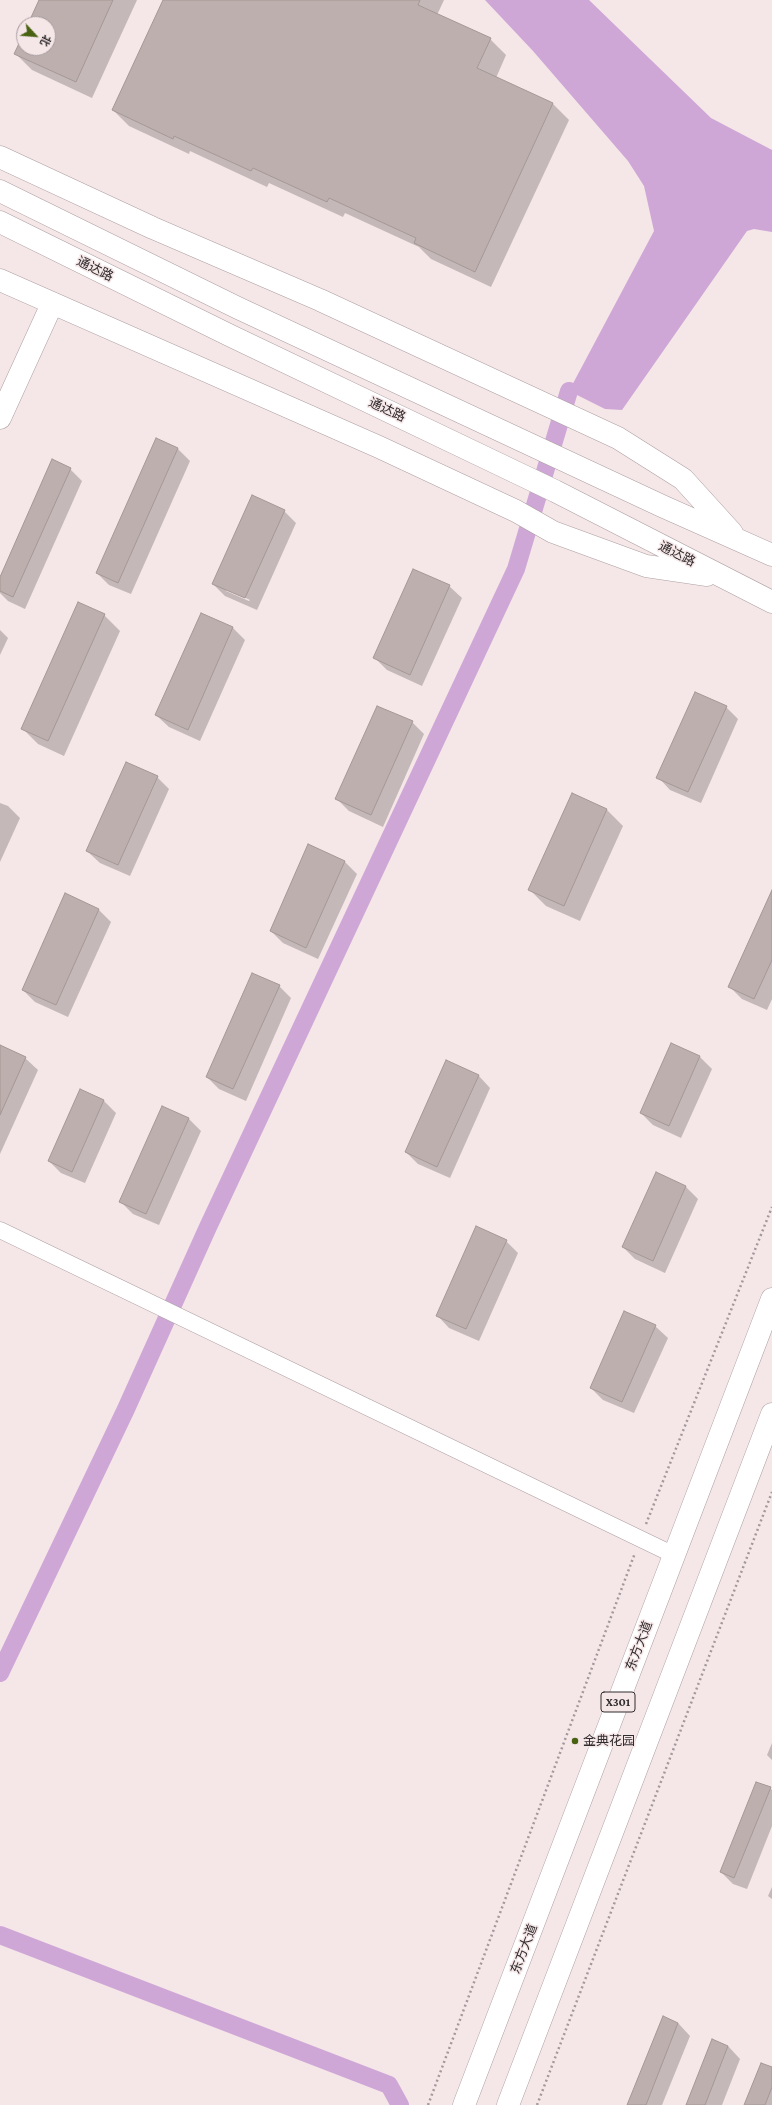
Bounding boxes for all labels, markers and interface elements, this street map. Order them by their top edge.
north arrow [16,16,56,56]
text: 北 [38,33,54,48]
street label: 通达路 [74,253,116,285]
street label: 通达路 [366,395,408,425]
street label: 通达路 [656,538,698,570]
street label: 东方大道 [622,1619,656,1673]
road number: X301 [601,1692,635,1712]
place label: 金典花园 [583,1733,635,1749]
marker: 金典花园 [570,1736,580,1746]
street label: 东方大道 [507,1922,541,1976]

